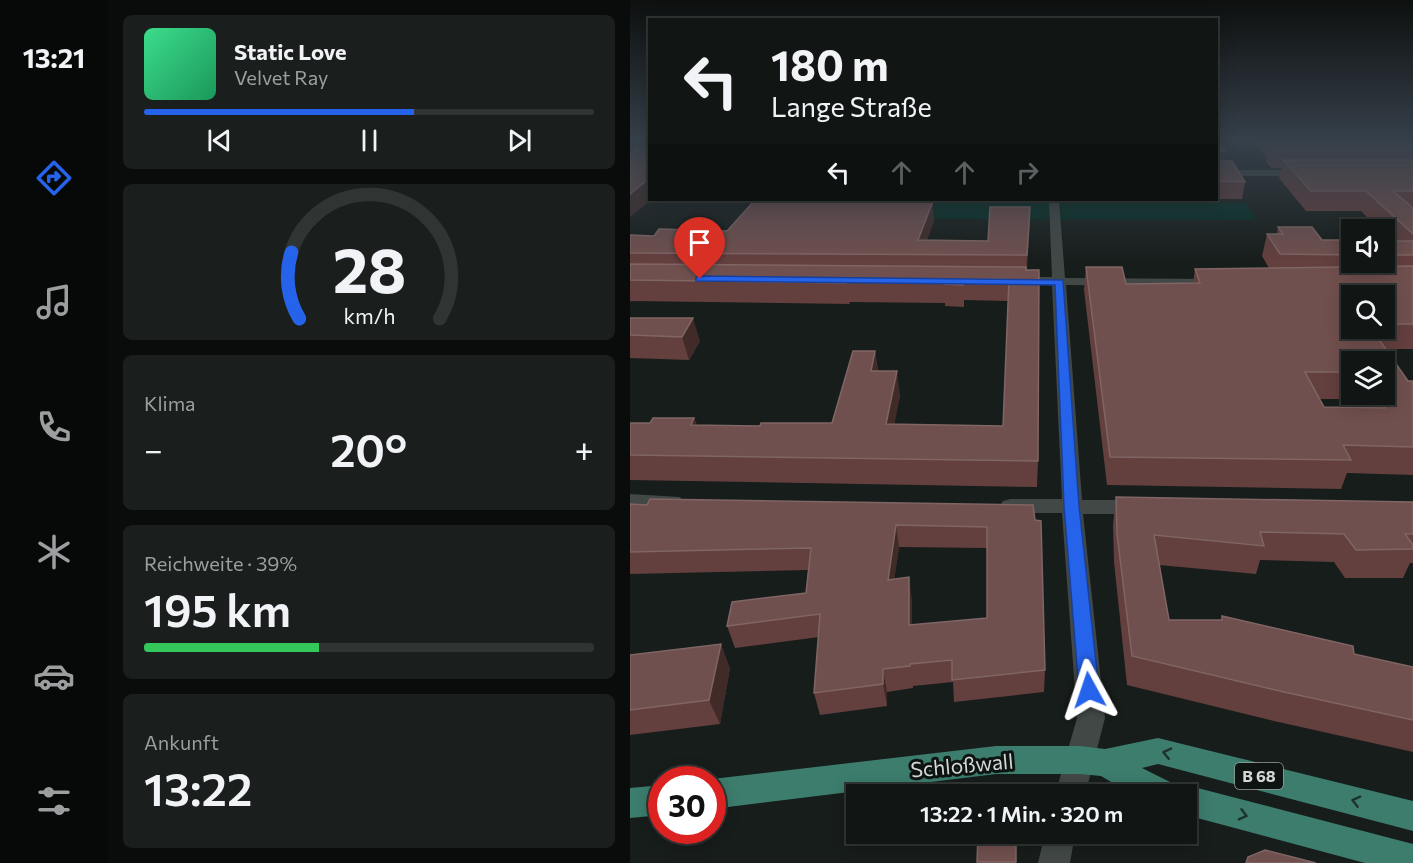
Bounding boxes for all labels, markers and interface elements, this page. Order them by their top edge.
text: Static Love [234,38,347,65]
text: 180 m [771,38,889,90]
text: 13:21 [23,41,85,74]
icon: left [672,42,750,120]
text: Velvet Ray [234,65,328,89]
text: Lange Straße [771,90,932,123]
icon: previous [203,124,236,157]
icon: pause [353,124,386,157]
icon: next [503,124,536,157]
icon: left [822,156,855,189]
icon: ahead [885,156,918,189]
icon: ahead [948,156,981,189]
icon: right [1011,156,1044,189]
icon: directions [33,157,75,199]
pin [674,217,725,279]
map controls [1341,219,1395,405]
button: sound [1341,219,1395,273]
icon: arrive [683,226,716,259]
text: 28 [332,230,406,306]
icon: music [33,281,75,323]
button: search [1341,285,1395,339]
text: km/h [343,303,395,329]
button: layers [1341,351,1395,405]
text: Klima [144,391,196,415]
icon: phone [33,406,75,448]
text: 20° [330,421,407,476]
text: − [144,428,163,469]
text: + [575,428,594,469]
icon: climate [33,531,75,573]
text: Reichweite · 39% [144,551,297,575]
text: 195 km [144,581,291,636]
icon: car [33,655,75,697]
position arrow [1057,658,1121,722]
text: Ankunft [144,730,219,754]
one-way arrow [1163,747,1173,760]
street label: Schloßwall [909,748,1014,781]
text: 13:22 [144,760,252,815]
road number: B 68 [1235,763,1283,789]
speed limit sign: 30 [648,766,726,844]
icon: filters [33,780,75,822]
one-way arrow [1351,796,1361,809]
text: 13:22 · 1 Min. · 320 m [920,800,1123,827]
one-way arrow [1238,808,1248,821]

